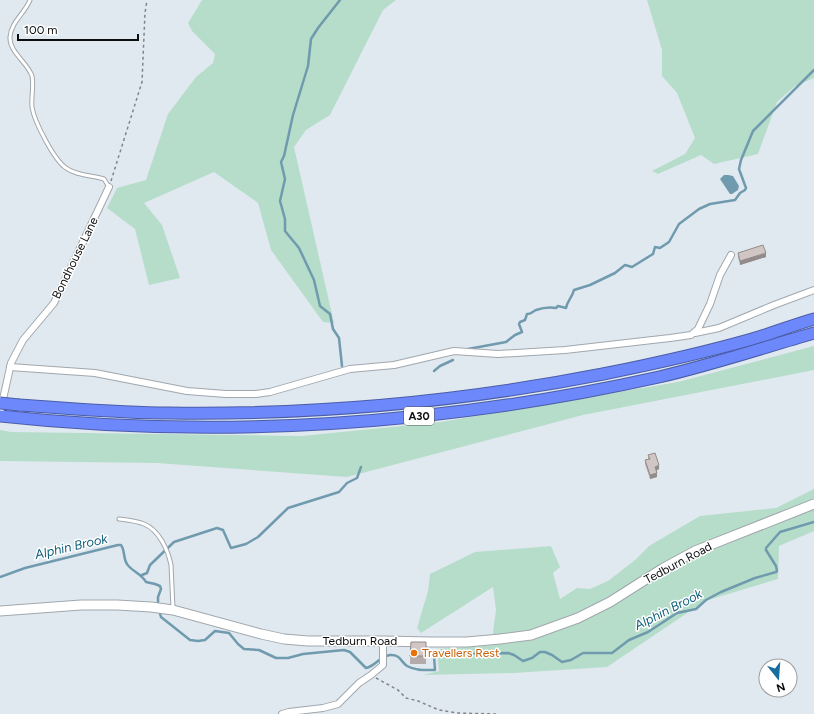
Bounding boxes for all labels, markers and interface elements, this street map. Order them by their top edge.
scale bar [18,16,138,42]
text: 100 m [24,23,58,37]
street label: Bondhouse Lane [49,214,101,301]
road number: A30 [404,407,434,425]
water label: Alphin Brook [32,531,110,562]
street label: Tedburn Road [642,539,714,587]
water label: Alphin Brook [631,586,705,633]
street label: Tedburn Road [323,634,397,648]
place label: Travellers Rest [422,646,500,660]
marker: Travellers Rest [409,648,419,658]
north arrow [758,658,798,698]
text: N [775,680,787,695]

